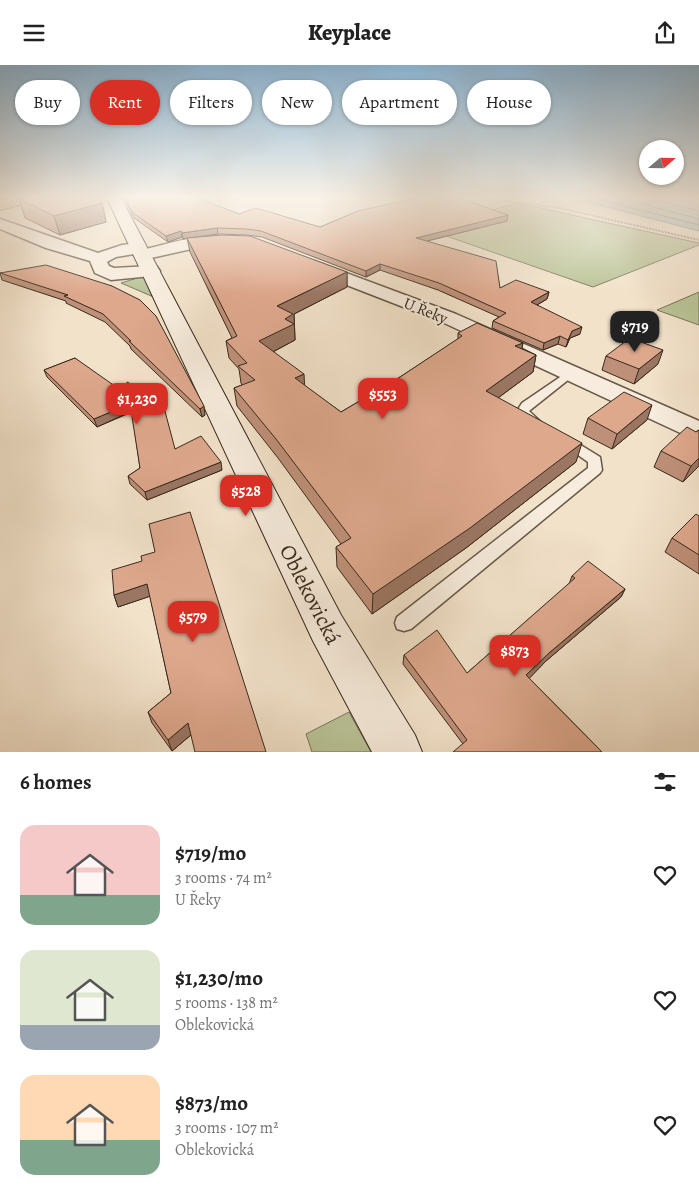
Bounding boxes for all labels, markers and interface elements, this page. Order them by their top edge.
text: Keyplace [308,18,391,48]
icon: menu [20,19,48,47]
icon: share [651,19,679,47]
chip: Buy [15,80,80,125]
chip: Rent [90,80,160,125]
chip: Filters [170,80,252,125]
chip: New [262,80,332,125]
chip: Apartment [342,80,457,125]
chip: House [467,80,551,125]
north arrow [639,140,684,185]
map controls [639,140,684,185]
street label: U Řeky [400,292,452,330]
pin: $719 [605,311,665,353]
text: $719 [621,316,649,338]
pin: $553 [353,377,413,420]
pin: $1,230 [96,383,178,425]
text: $553 [369,383,397,405]
text: $1,230 [117,388,157,410]
pin: $528 [216,475,276,517]
text: $528 [231,480,261,502]
street label: Oblekovická [272,539,349,650]
pin: $579 [163,601,223,643]
text: $579 [179,606,207,628]
pin: $873 [485,635,545,677]
text: $873 [501,640,529,662]
text: 6 homes [20,768,92,796]
icon: filters [651,768,679,796]
text: $719/mo [175,839,246,867]
icon: home [60,845,120,905]
icon: heart [651,861,679,889]
text: 3 rooms · 74 m² [175,867,272,889]
text: U Řeky [175,889,221,911]
text: $1,230/mo [175,964,263,992]
icon: home [60,970,120,1030]
icon: heart [651,986,679,1014]
text: 5 rooms · 138 m² [175,992,278,1014]
text: Oblekovická [175,1014,254,1036]
text: $873/mo [175,1089,248,1117]
icon: home [60,1095,120,1155]
icon: heart [651,1111,679,1139]
text: 3 rooms · 107 m² [175,1117,278,1139]
text: Oblekovická [175,1139,254,1161]

